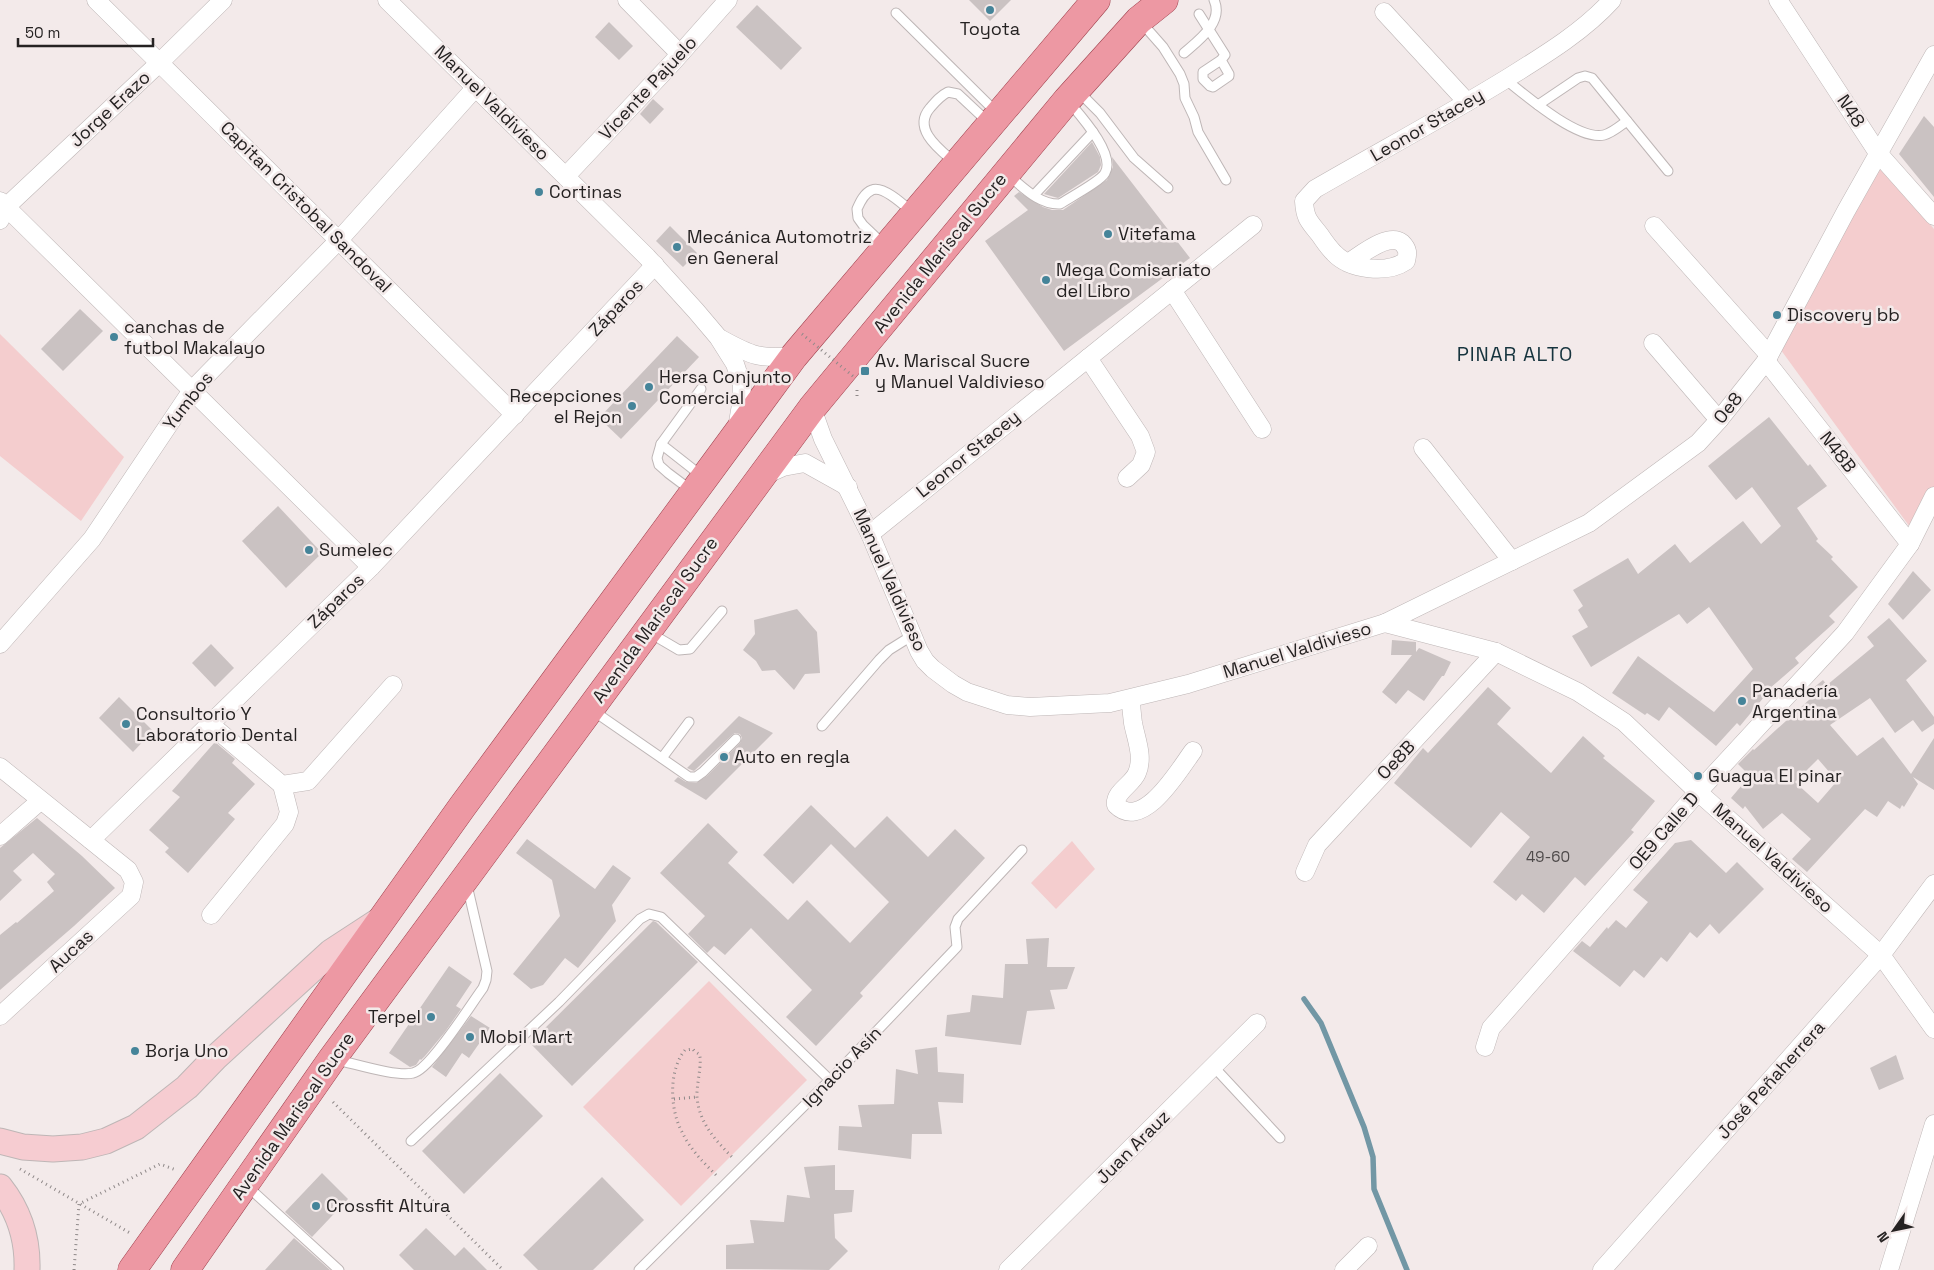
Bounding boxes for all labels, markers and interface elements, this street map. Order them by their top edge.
marker: Toyota [984,4,996,16]
scale bar [18,15,152,47]
place label: Toyota [960,17,1020,40]
text: 50 m [25,23,60,42]
street label: Vicente Pajuelo [594,31,702,144]
street label: Manuel Valdivieso [430,40,555,165]
street label: Jorge Erazo [65,66,155,152]
street label: Leonor Stacey [1366,83,1487,166]
street label: N48 [1832,90,1870,131]
street label: Capitan Cristobal Sandoval [216,116,397,297]
street label: Avenida Mariscal Sucre [868,168,1011,338]
place label: Cortinas [549,180,622,203]
marker: Cortinas [533,186,545,198]
place label: Vitefama [1118,222,1196,245]
place label: Mecánica Automotriz en General [687,225,872,269]
marker: Vitefama [1102,228,1114,240]
marker: Mecánica Automotriz en General [671,241,683,253]
place label: Mega Comisariato del Libro [1056,258,1211,302]
street label: Záparos [583,274,648,341]
marker: Mega Comisariato del Libro [1040,274,1052,286]
place label: Discovery bb [1787,303,1900,326]
marker: Discovery bb [1771,309,1783,321]
place label: canchas de futbol Makalayo [124,315,265,359]
marker: canchas de futbol Makalayo [108,331,120,343]
district label: PINAR ALTO [1457,341,1573,367]
place label: Av. Mariscal Sucre y Manuel Valdivieso [875,349,1045,393]
place label: Hersa Conjunto Comercial [659,365,792,409]
marker: Av. Mariscal Sucre y Manuel Valdivieso [859,365,871,377]
street label: Yumbos [158,367,218,435]
marker: Hersa Conjunto Comercial [643,381,655,393]
place label: Recepciones el Rejon [510,384,622,428]
street label: Oe8 [1708,387,1747,428]
marker: Recepciones el Rejon [626,400,638,412]
street label: Leonor Stacey [911,405,1024,502]
street label: N48B [1815,426,1862,477]
street label: Manuel Valdivieso [849,505,932,655]
street label: Avenida Mariscal Sucre [587,532,723,707]
place label: Sumelec [319,538,393,561]
marker: Sumelec [303,544,315,556]
street label: Záparos [303,568,369,633]
street label: Manuel Valdivieso [1220,616,1374,683]
place label: Panadería Argentina [1752,679,1838,723]
marker: Panadería Argentina [1736,695,1748,707]
place label: Consultorio Y Laboratorio Dental [136,702,298,746]
marker: Consultorio Y Laboratorio Dental [120,718,132,730]
street label: Oe8B [1372,735,1420,784]
place label: Auto en regla [734,745,850,768]
marker: Auto en regla [718,751,730,763]
place label: Guagua El pinar [1708,764,1842,787]
marker: Guagua El pinar [1692,770,1704,782]
street label: OE9 Calle D [1624,787,1704,874]
street label: Manuel Valdivieso [1708,798,1838,918]
house number: 49-60 [1526,847,1570,866]
street label: Aucas [43,924,98,977]
place label: Terpel [368,1005,421,1028]
marker: Terpel [425,1011,437,1023]
street label: José Peñaherrera [1712,1016,1830,1144]
street label: Ignacio Asín [797,1021,886,1112]
place label: Mobil Mart [480,1025,573,1048]
street label: Avenida Mariscal Sucre [226,1027,359,1204]
marker: Mobil Mart [464,1031,476,1043]
place label: Borja Uno [145,1039,228,1062]
marker: Borja Uno [129,1045,141,1057]
street label: Juan Arauz [1091,1105,1174,1188]
place label: Crossfit Altura [326,1194,450,1217]
marker: Crossfit Altura [310,1200,322,1212]
north arrow [1869,1205,1919,1255]
text: N [1873,1228,1893,1246]

